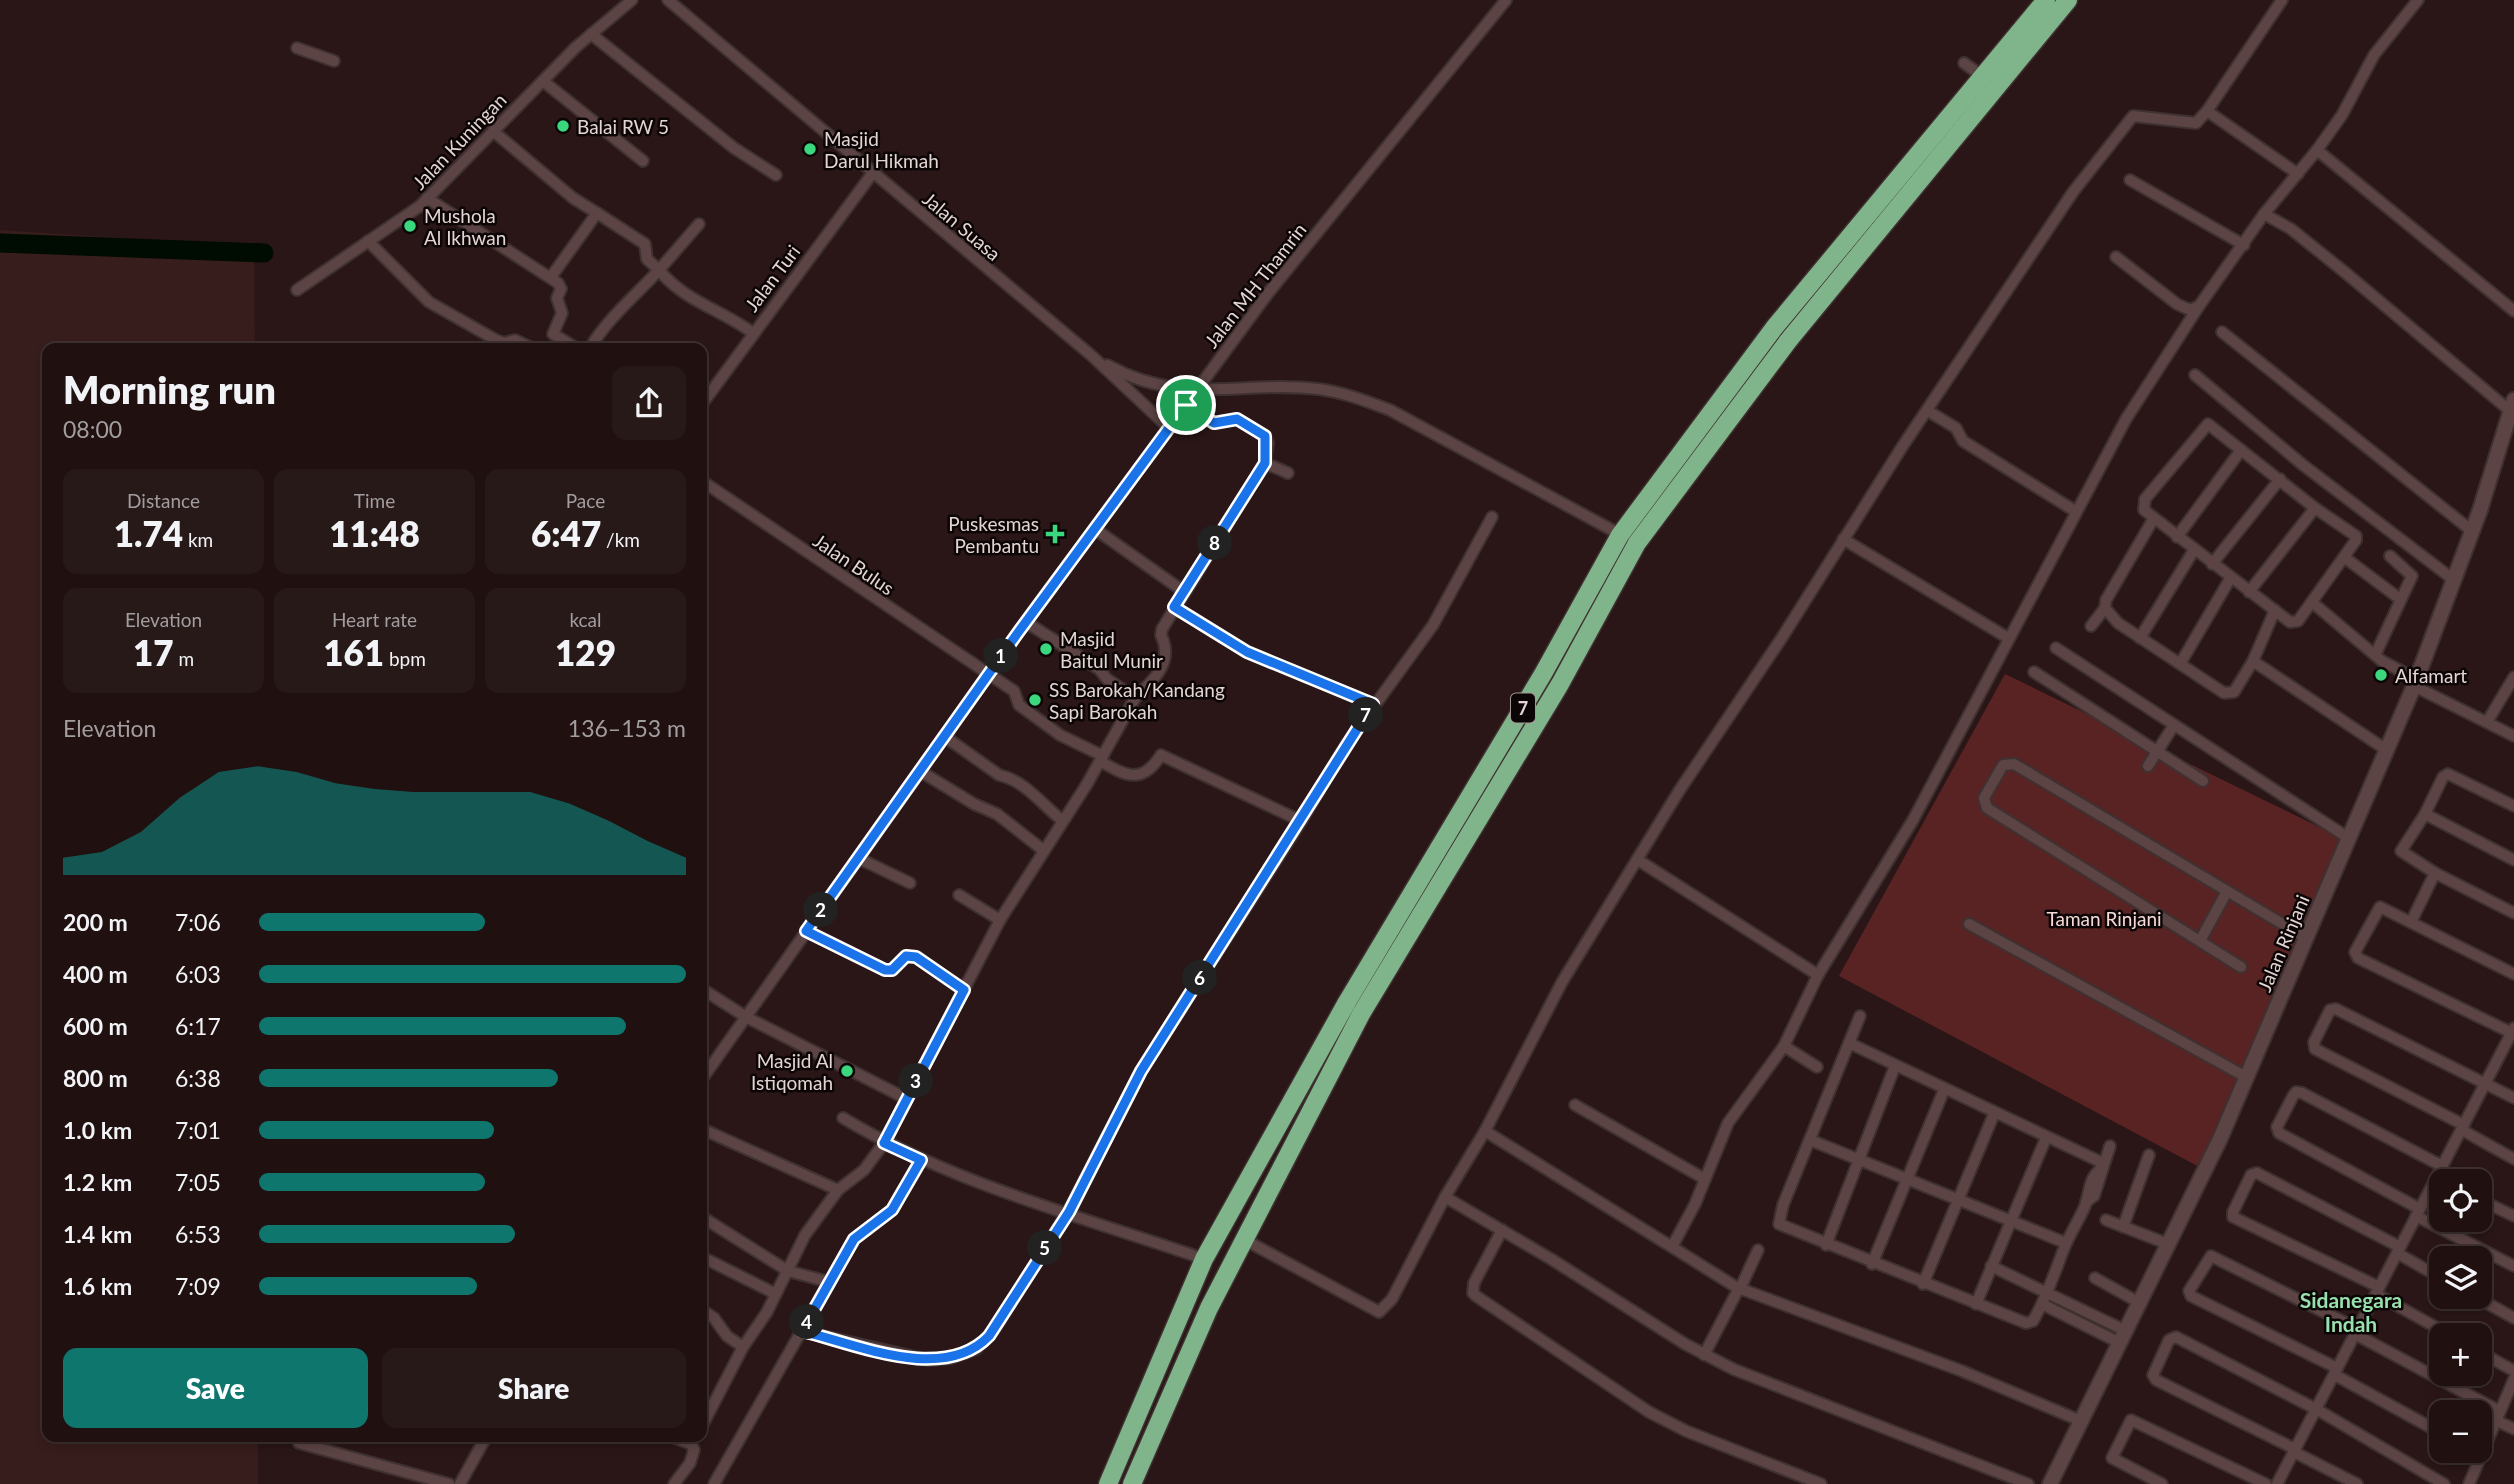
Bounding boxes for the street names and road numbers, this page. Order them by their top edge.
street label: Jalan Kuningan [407,88,511,194]
street label: Jalan Suasa [918,187,1006,265]
street label: Jalan MH Thamrin [1199,218,1311,352]
street label: Jalan Turi [740,240,804,316]
street label: Jalan Bulus [809,529,899,599]
road number: 7 [1511,694,1535,722]
street label: Jalan Rinjani [2252,891,2314,995]

